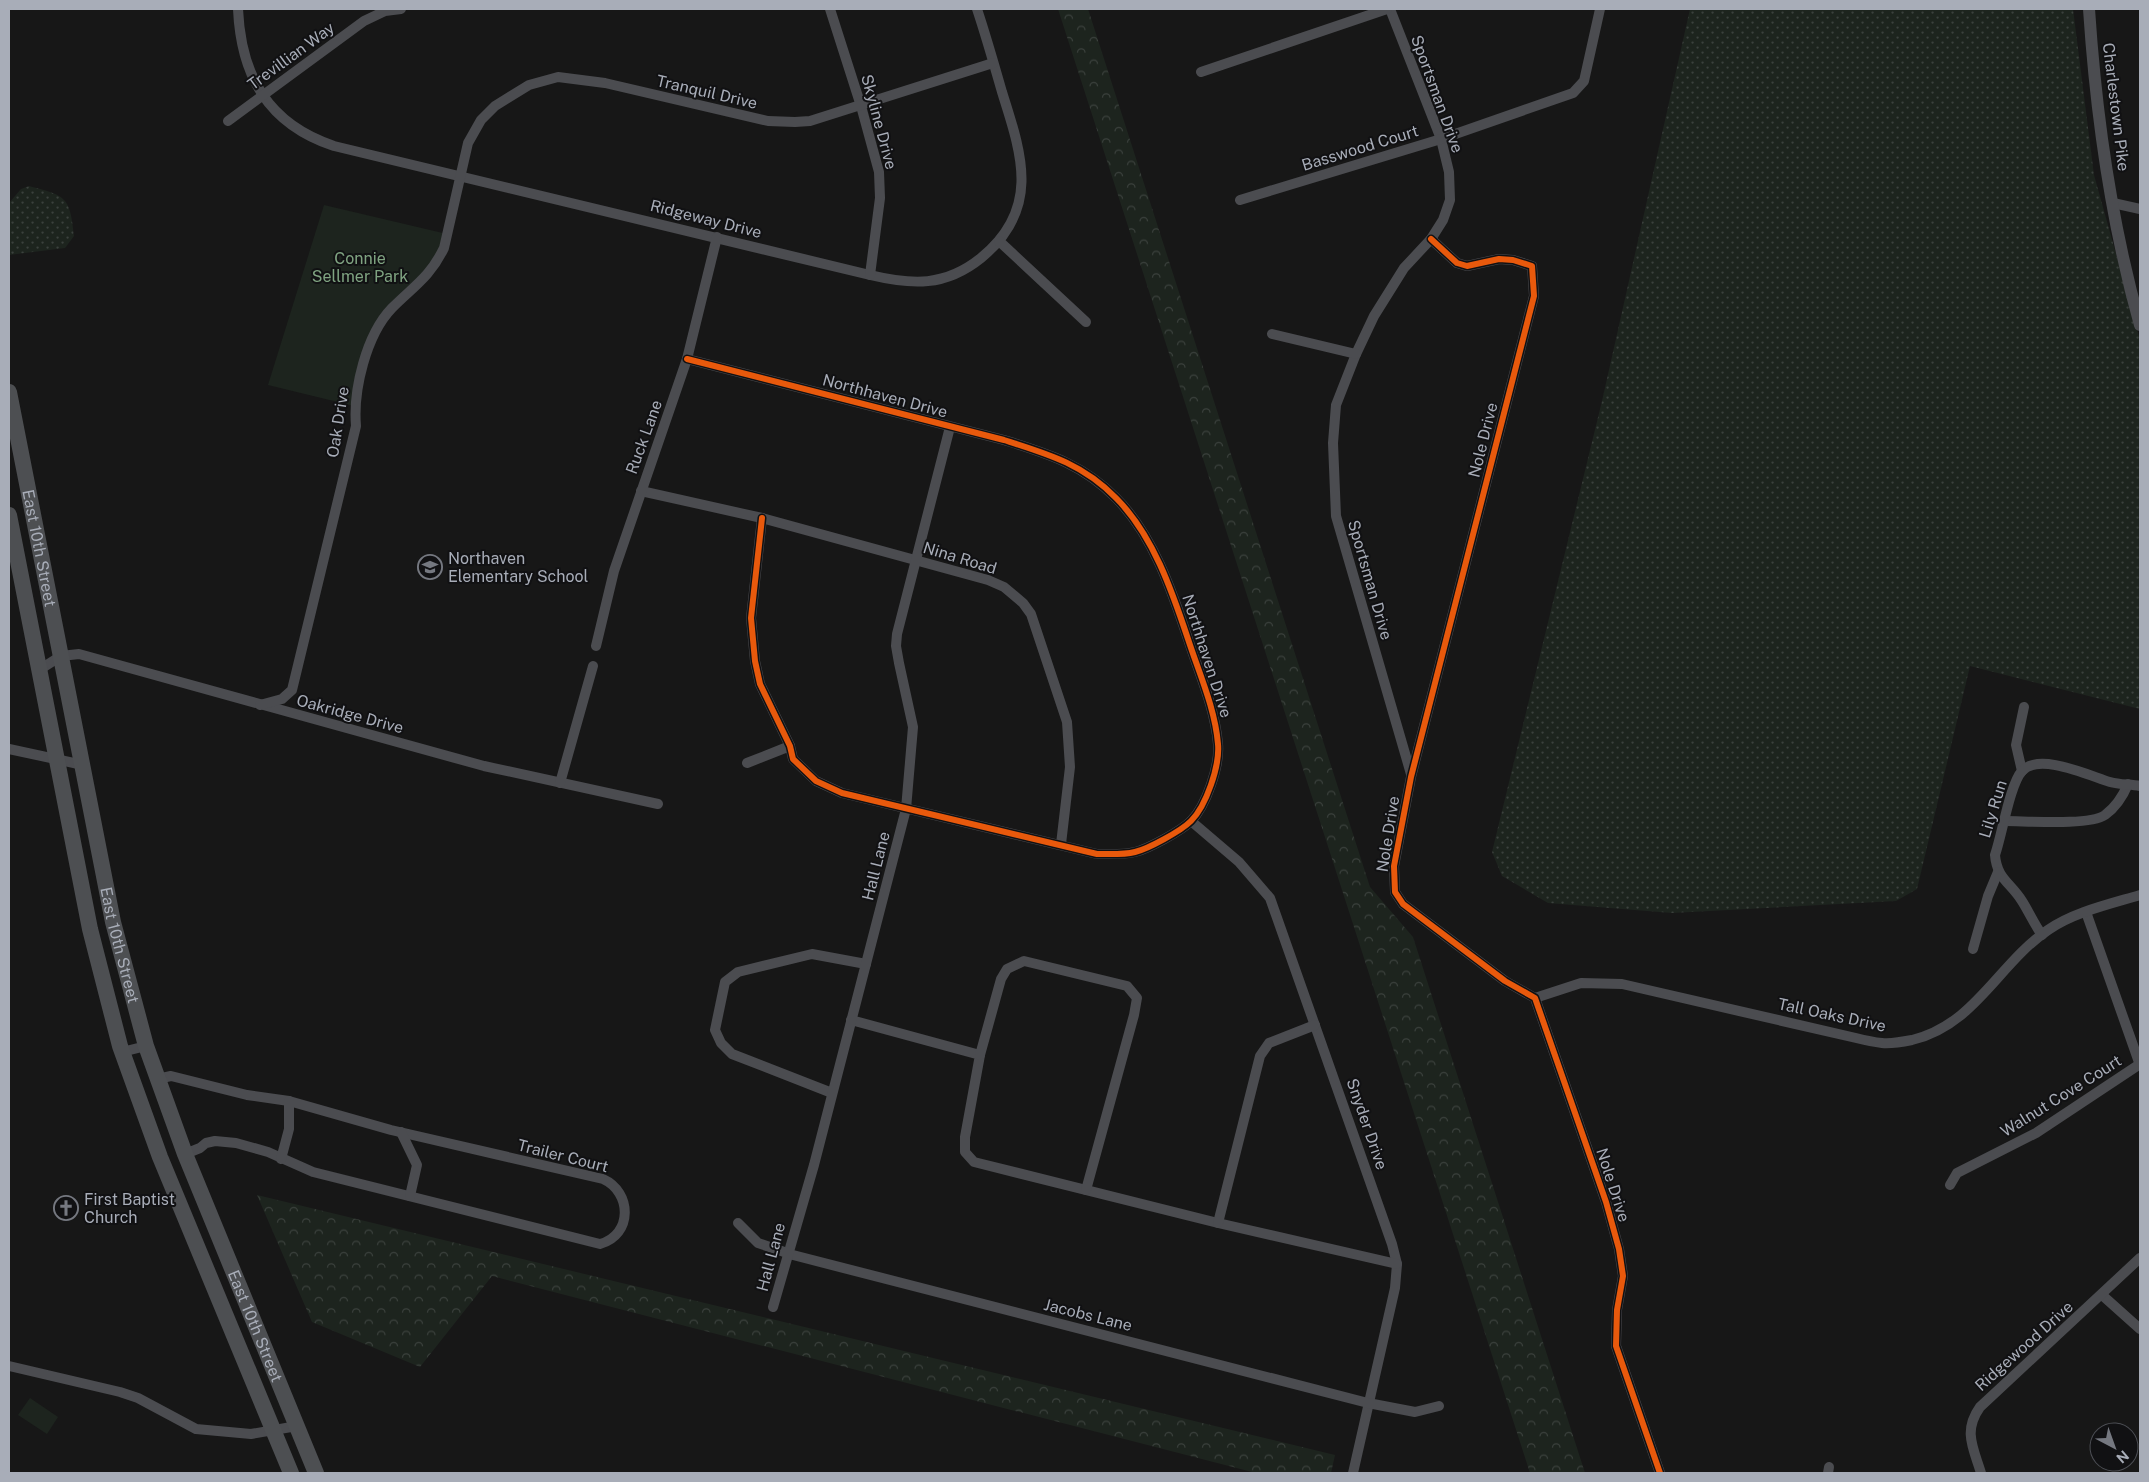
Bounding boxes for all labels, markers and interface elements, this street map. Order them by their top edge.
street label: Trevillian Way [244,18,339,94]
street label: Sportsman Drive [1407,33,1467,155]
street label: Charlestown Pike [2099,42,2133,172]
street label: Tranquil Drive [655,71,759,113]
street label: Skyline Drive [857,72,901,172]
street label: Basswood Court [1299,121,1421,175]
street label: Ridgeway Drive [648,196,764,242]
park label: Connie Sellmer Park [312,249,408,286]
street label: Northhaven Drive [820,370,950,422]
street label: Oak Drive [323,385,353,459]
street label: Ruck Lane [622,397,666,477]
street label: Nole Drive [1465,401,1501,479]
street label: East 10th Street [19,488,60,608]
street label: Sportsman Drive [1344,518,1396,642]
street label: Nina Road [921,538,999,578]
place label: Northaven Elementary School [448,549,589,586]
school or university icon: Northaven Elementary School [417,554,443,580]
street label: Northhaven Drive [1178,592,1236,720]
street label: Oakridge Drive [294,691,406,737]
street label: Lily Run [1975,778,2011,840]
street label: Nole Drive [1373,795,1403,873]
street label: Hall Lane [858,829,894,903]
street label: East 10th Street [97,885,144,1005]
street label: Tall Oaks Drive [1776,994,1888,1036]
street label: Walnut Cove Court [1997,1051,2125,1141]
street label: Snyder Drive [1343,1076,1391,1172]
street label: Trailer Court [516,1136,610,1176]
street label: Nole Drive [1592,1146,1634,1224]
place label: First Baptist Church [84,1190,175,1227]
church icon: First Baptist Church [53,1195,79,1221]
street label: Hall Lane [753,1220,789,1294]
street label: East 10th Street [224,1267,287,1385]
street label: Jacobs Lane [1042,1295,1134,1335]
street label: Ridgewood Drive [1971,1297,2077,1395]
north arrow [2089,1422,2139,1472]
text: N [2113,1447,2132,1466]

